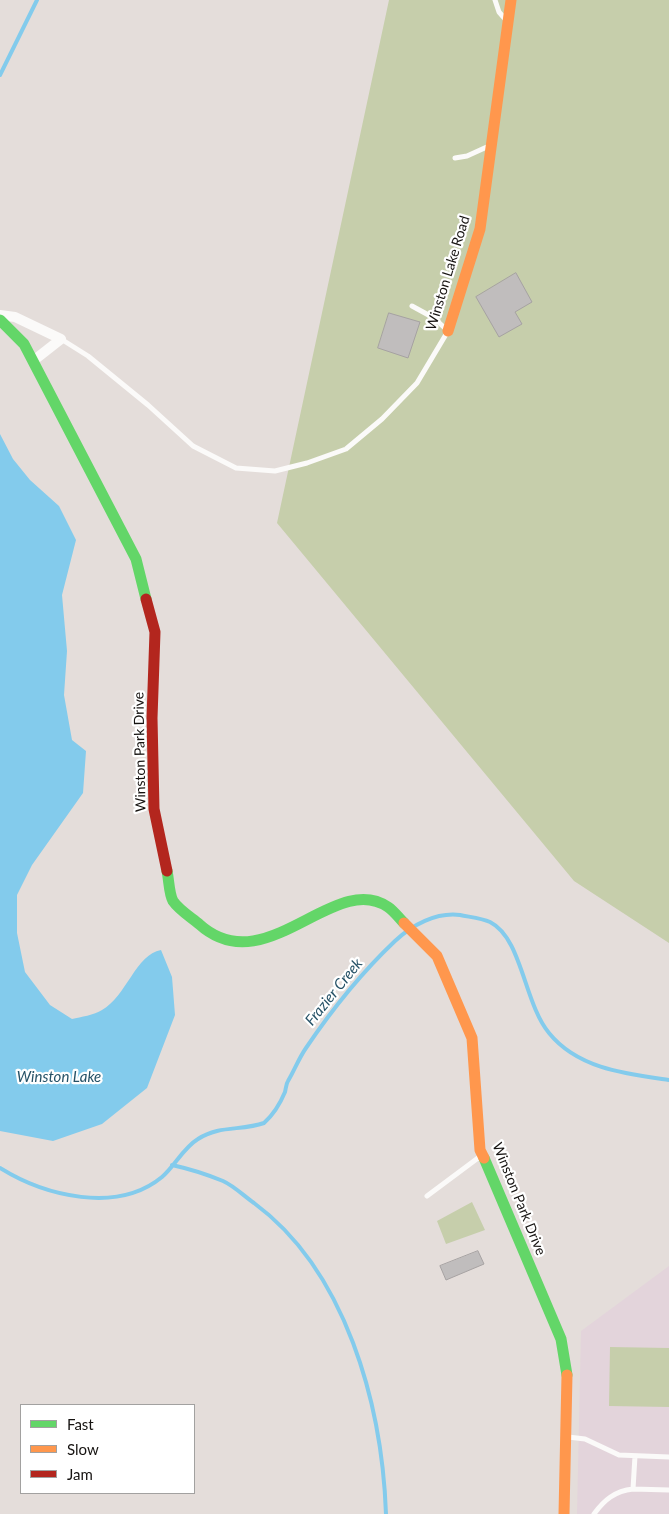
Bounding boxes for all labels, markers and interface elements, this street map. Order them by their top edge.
street label: Winston Lake Road [423,214,473,332]
street label: Winston Park Drive [131,692,149,812]
water label: Frazier Creek [302,955,366,1029]
water label: Winston Lake [17,1068,101,1086]
street label: Winston Park Drive [489,1140,549,1258]
legend [20,1404,195,1494]
text: Fast [67,1415,94,1433]
text: Slow [67,1440,99,1458]
text: Jam [67,1465,93,1483]

